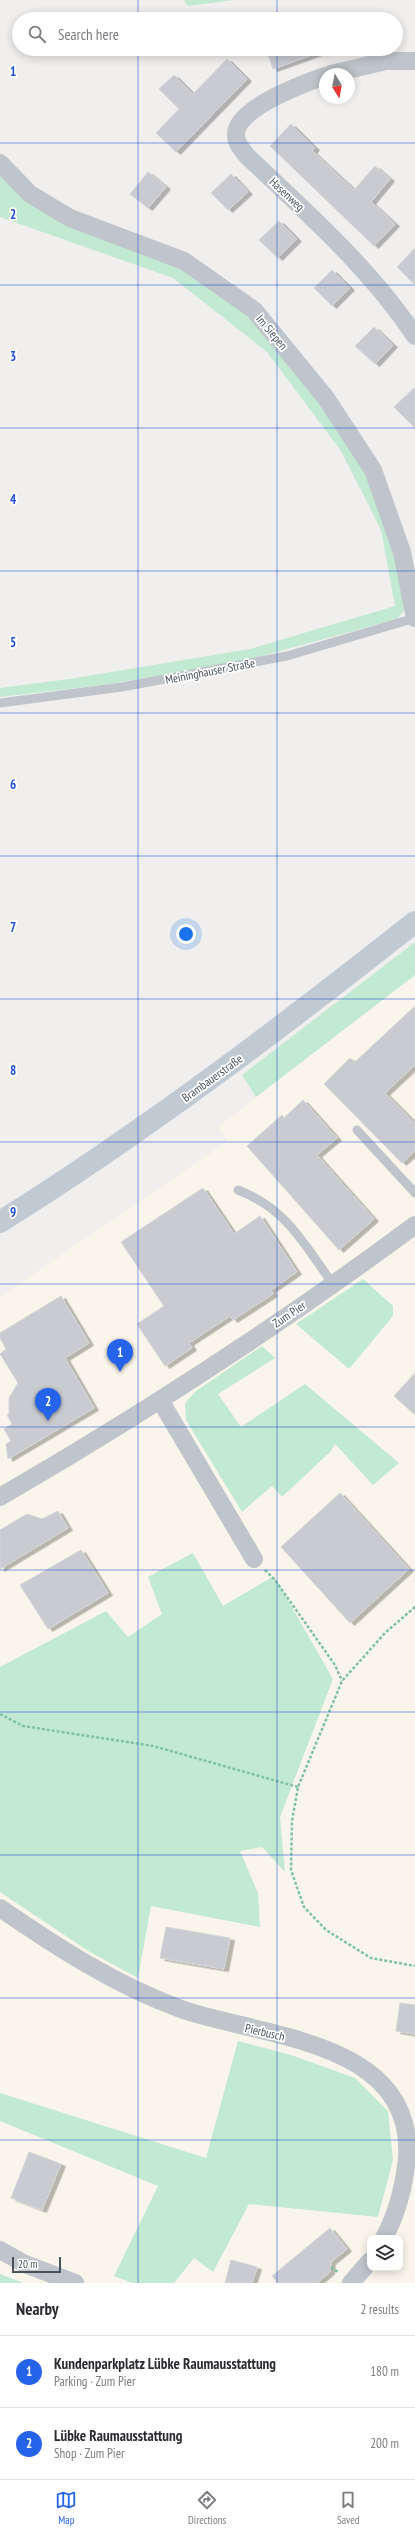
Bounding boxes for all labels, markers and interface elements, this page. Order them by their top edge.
search box [12,12,403,56]
icon: search [26,23,48,45]
text: Search here [58,25,119,44]
text: 1 [10,63,16,80]
north arrow [319,68,355,104]
street label: Hasenweg [266,174,308,214]
text: 2 [10,206,16,223]
street label: Im Siepen [253,311,291,353]
text: 3 [10,348,16,365]
text: 4 [10,491,17,508]
text: 5 [10,634,16,651]
street label: Meininghauser Straße [164,655,256,687]
text: 6 [10,776,16,793]
text: 7 [10,919,16,936]
your location [176,924,196,944]
street label: Brambauerstraße [179,1051,245,1105]
text: 8 [10,1062,16,1079]
text: 9 [10,1204,16,1221]
street label: Zum Pier [270,1297,309,1331]
pin: 1 [107,1339,133,1372]
pin: 2 [35,1388,61,1421]
street label: Pierbusch [244,2020,286,2044]
map controls [367,2235,403,2271]
button: layers [367,2235,403,2271]
scale bar [12,2255,61,2274]
text: 20 m [18,2257,37,2271]
text: Nearby [16,2298,59,2320]
text: 2 results [360,2301,399,2318]
text: Kundenparkplatz Lübke Raumausstattung [54,2354,276,2373]
text: 1 [26,2363,32,2380]
text: 180 m [370,2363,399,2380]
text: Parking · Zum Pier [54,2373,136,2390]
text: Lübke Raumausstattung [54,2426,182,2445]
text: 2 [26,2435,32,2452]
text: 200 m [370,2435,399,2452]
text: Shop · Zum Pier [54,2445,125,2462]
tab: Map [55,2489,77,2527]
tab: Directions [188,2489,226,2527]
tab: Saved [337,2489,360,2527]

